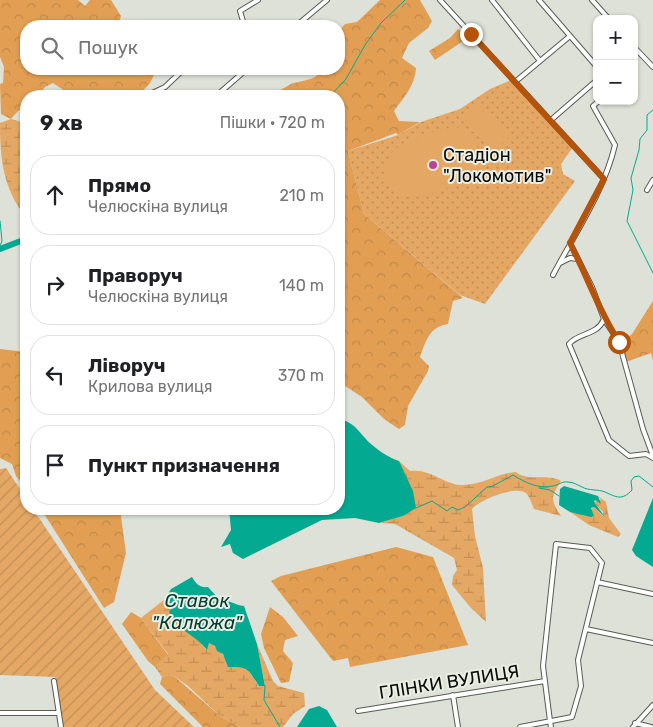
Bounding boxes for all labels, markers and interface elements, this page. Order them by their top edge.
map controls [593,15,638,105]
button: + [593,15,638,60]
search box [20,20,345,75]
route end [460,23,483,46]
icon: search [38,34,66,62]
text: Пошук [78,36,138,59]
button: − [593,60,638,105]
text: 9 хв [40,110,83,135]
text: Пішки · 720 m [220,113,325,132]
place label: Стадіон "Локомотив" [443,144,551,187]
marker: Стадіон "Локомотив" [427,159,439,171]
text: Прямо [88,174,151,197]
icon: ahead [41,181,69,209]
text: 210 m [279,186,324,205]
text: Челюскіна вулиця [88,197,228,216]
text: Праворуч [88,264,183,287]
icon: right [41,271,69,299]
text: 140 m [279,276,324,295]
text: Челюскіна вулиця [88,287,228,306]
route start [608,331,631,354]
text: Ліворуч [88,354,165,377]
icon: left [41,361,69,389]
text: 370 m [278,366,324,385]
text: Крилова вулиця [88,377,213,396]
icon: arrive [41,451,69,479]
text: Пункт призначення [88,454,280,477]
water label: Ставок "Калюжа" [152,589,243,634]
street label: ГЛІНКИ ВУЛИЦЯ [377,660,521,704]

